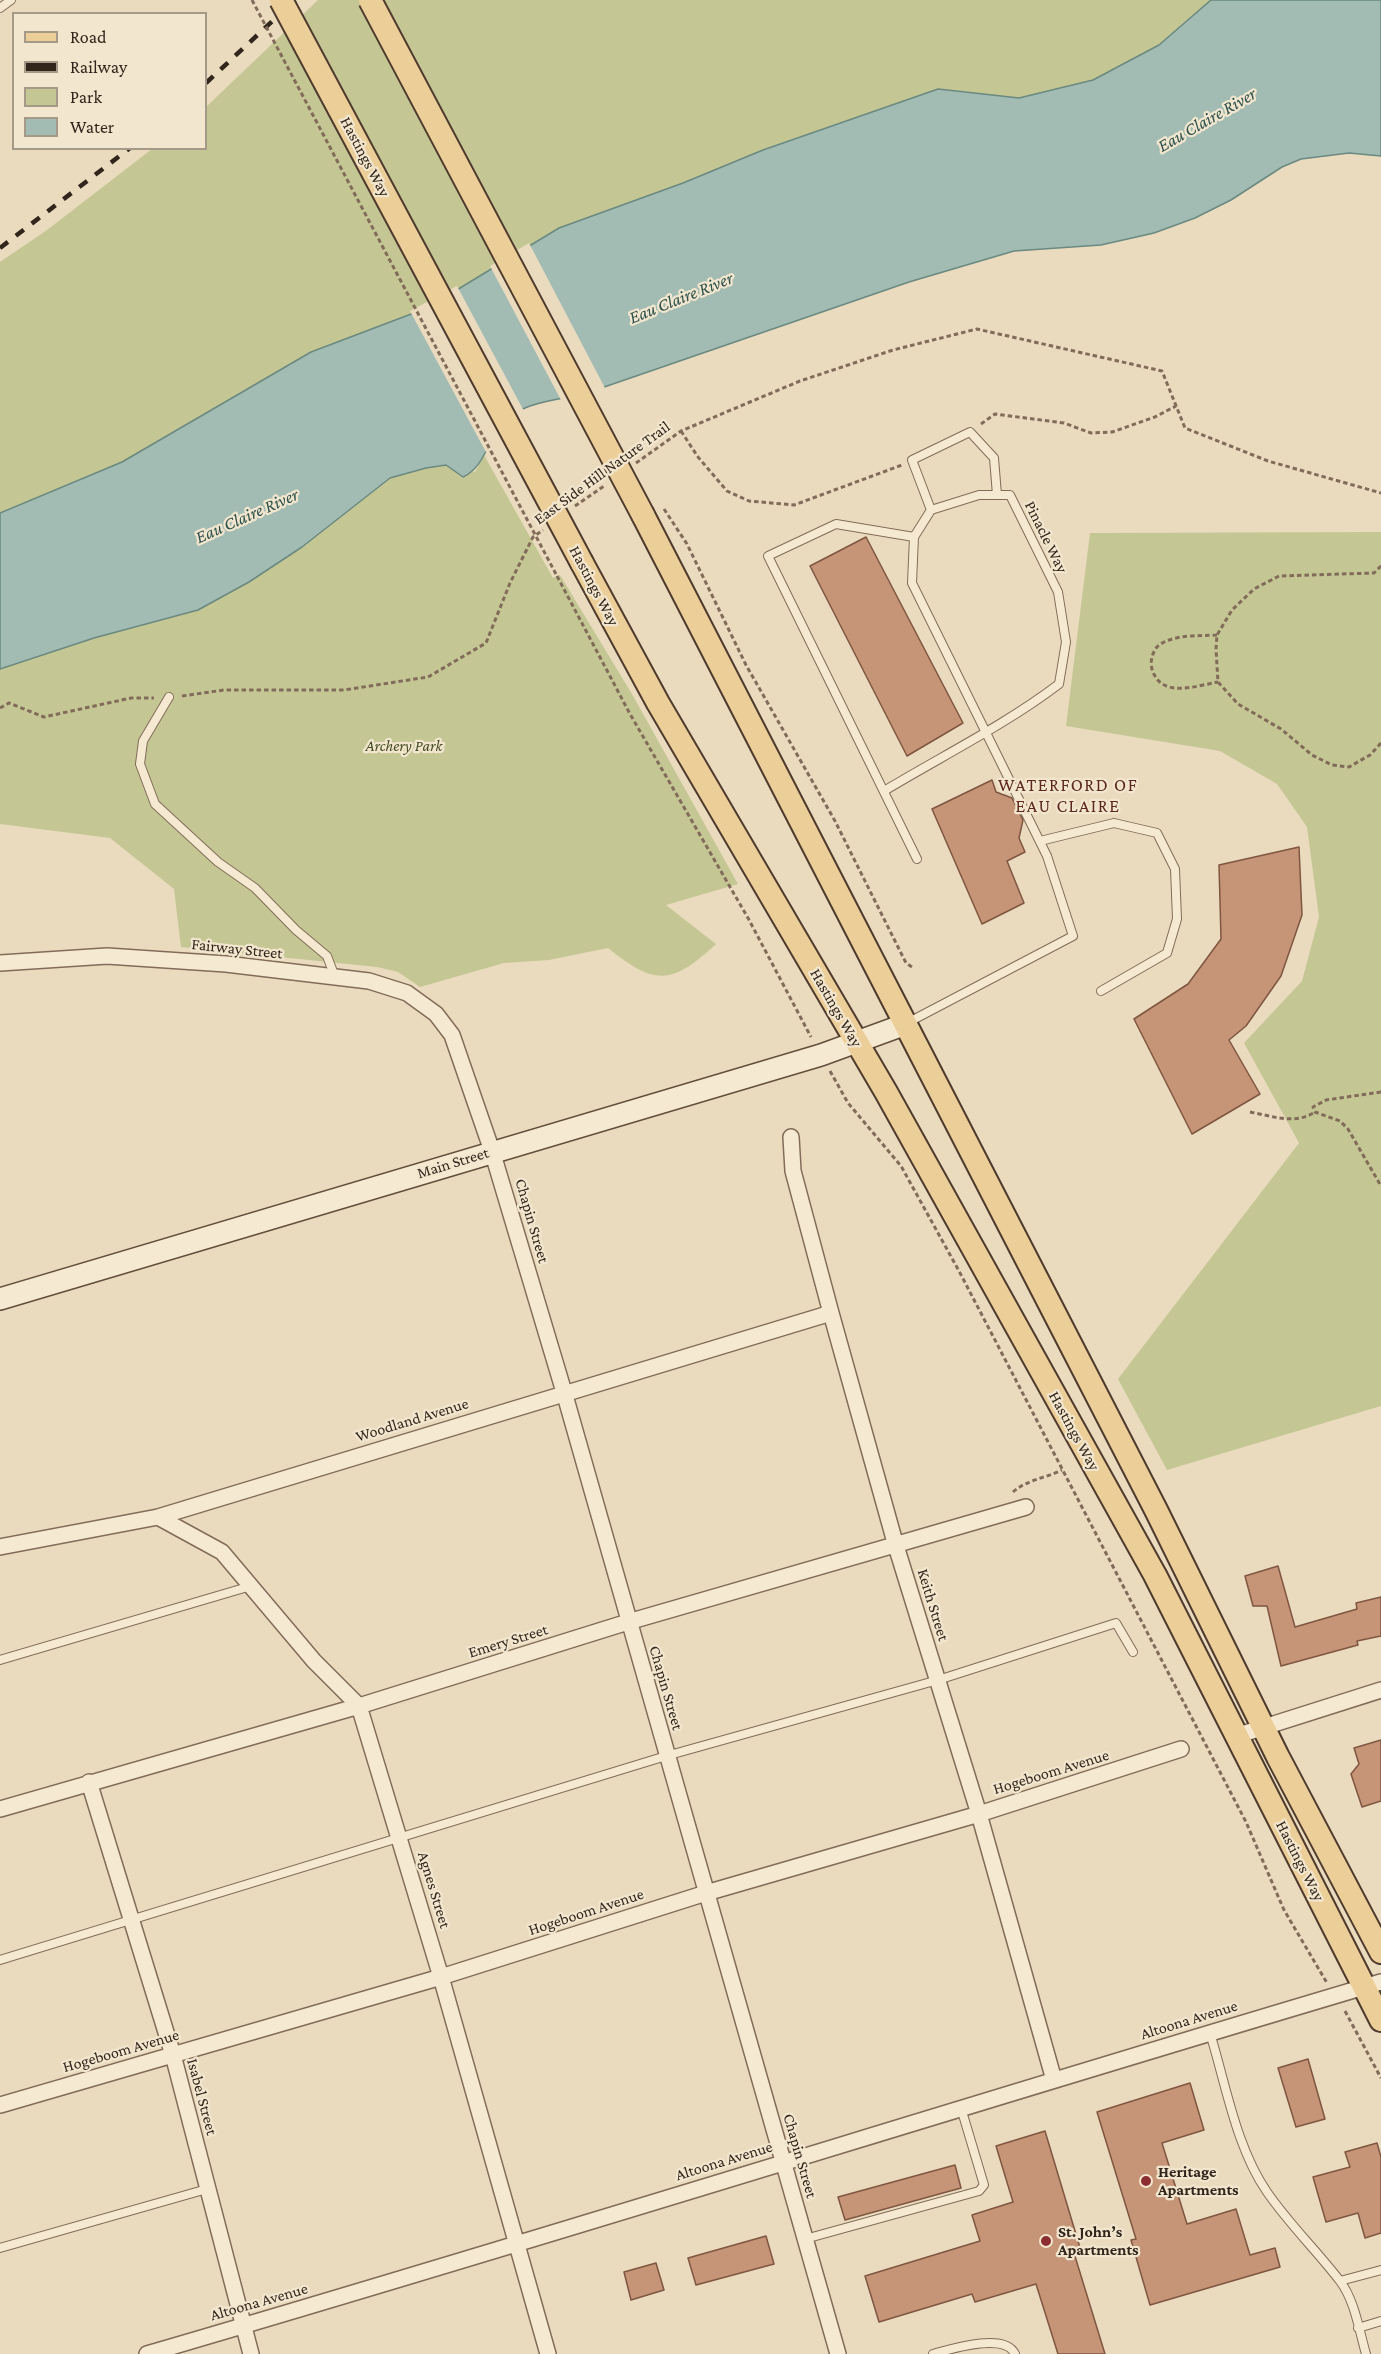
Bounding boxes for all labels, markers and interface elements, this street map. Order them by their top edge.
legend [12,12,207,150]
text: Road [70,27,107,47]
text: Railway [70,57,127,77]
water label: Eau Claire River [1154,83,1260,157]
text: Park [70,87,102,107]
street label: Hastings Way [336,114,394,200]
text: Water [70,117,114,137]
water label: Eau Claire River [626,267,736,329]
street label: East Side Hill Nature Trail [530,417,674,529]
water label: Eau Claire River [192,484,302,548]
street label: Pinacle Way [1020,498,1072,576]
street label: Hastings Way [565,543,623,629]
park label: Archery Park [366,736,442,756]
district label: WATERFORD OF EAU CLAIRE [998,774,1138,816]
street label: Fairway Street [190,935,284,963]
street label: Hastings Way [806,965,866,1051]
street label: Main Street [415,1143,491,1183]
street label: Chapin Street [511,1176,553,1266]
street label: Hastings Way [1044,1388,1104,1474]
street label: Woodland Avenue [353,1394,471,1446]
street label: Keith Street [913,1567,953,1643]
street label: Emery Street [466,1620,550,1662]
street label: Chapin Street [645,1643,687,1733]
street label: Hogeboom Avenue [991,1745,1111,1799]
street label: Hastings Way [1271,1817,1329,1905]
street label: Agnes Street [413,1849,455,1931]
street label: Hogeboom Avenue [526,1884,646,1940]
street label: Altoona Avenue [1138,1996,1240,2044]
street label: Hogeboom Avenue [61,2025,181,2077]
street label: Isabel Street [183,2057,221,2137]
street label: Chapin Street [779,2111,821,2201]
street label: Altoona Avenue [673,2137,775,2185]
place label: Heritage Apartments [1158,2162,1239,2200]
marker: Heritage Apartments [1139,2174,1153,2188]
place label: St. John’s Apartments [1058,2222,1139,2260]
marker: St. John’s Apartments [1039,2234,1053,2248]
street label: Altoona Avenue [208,2279,310,2325]

